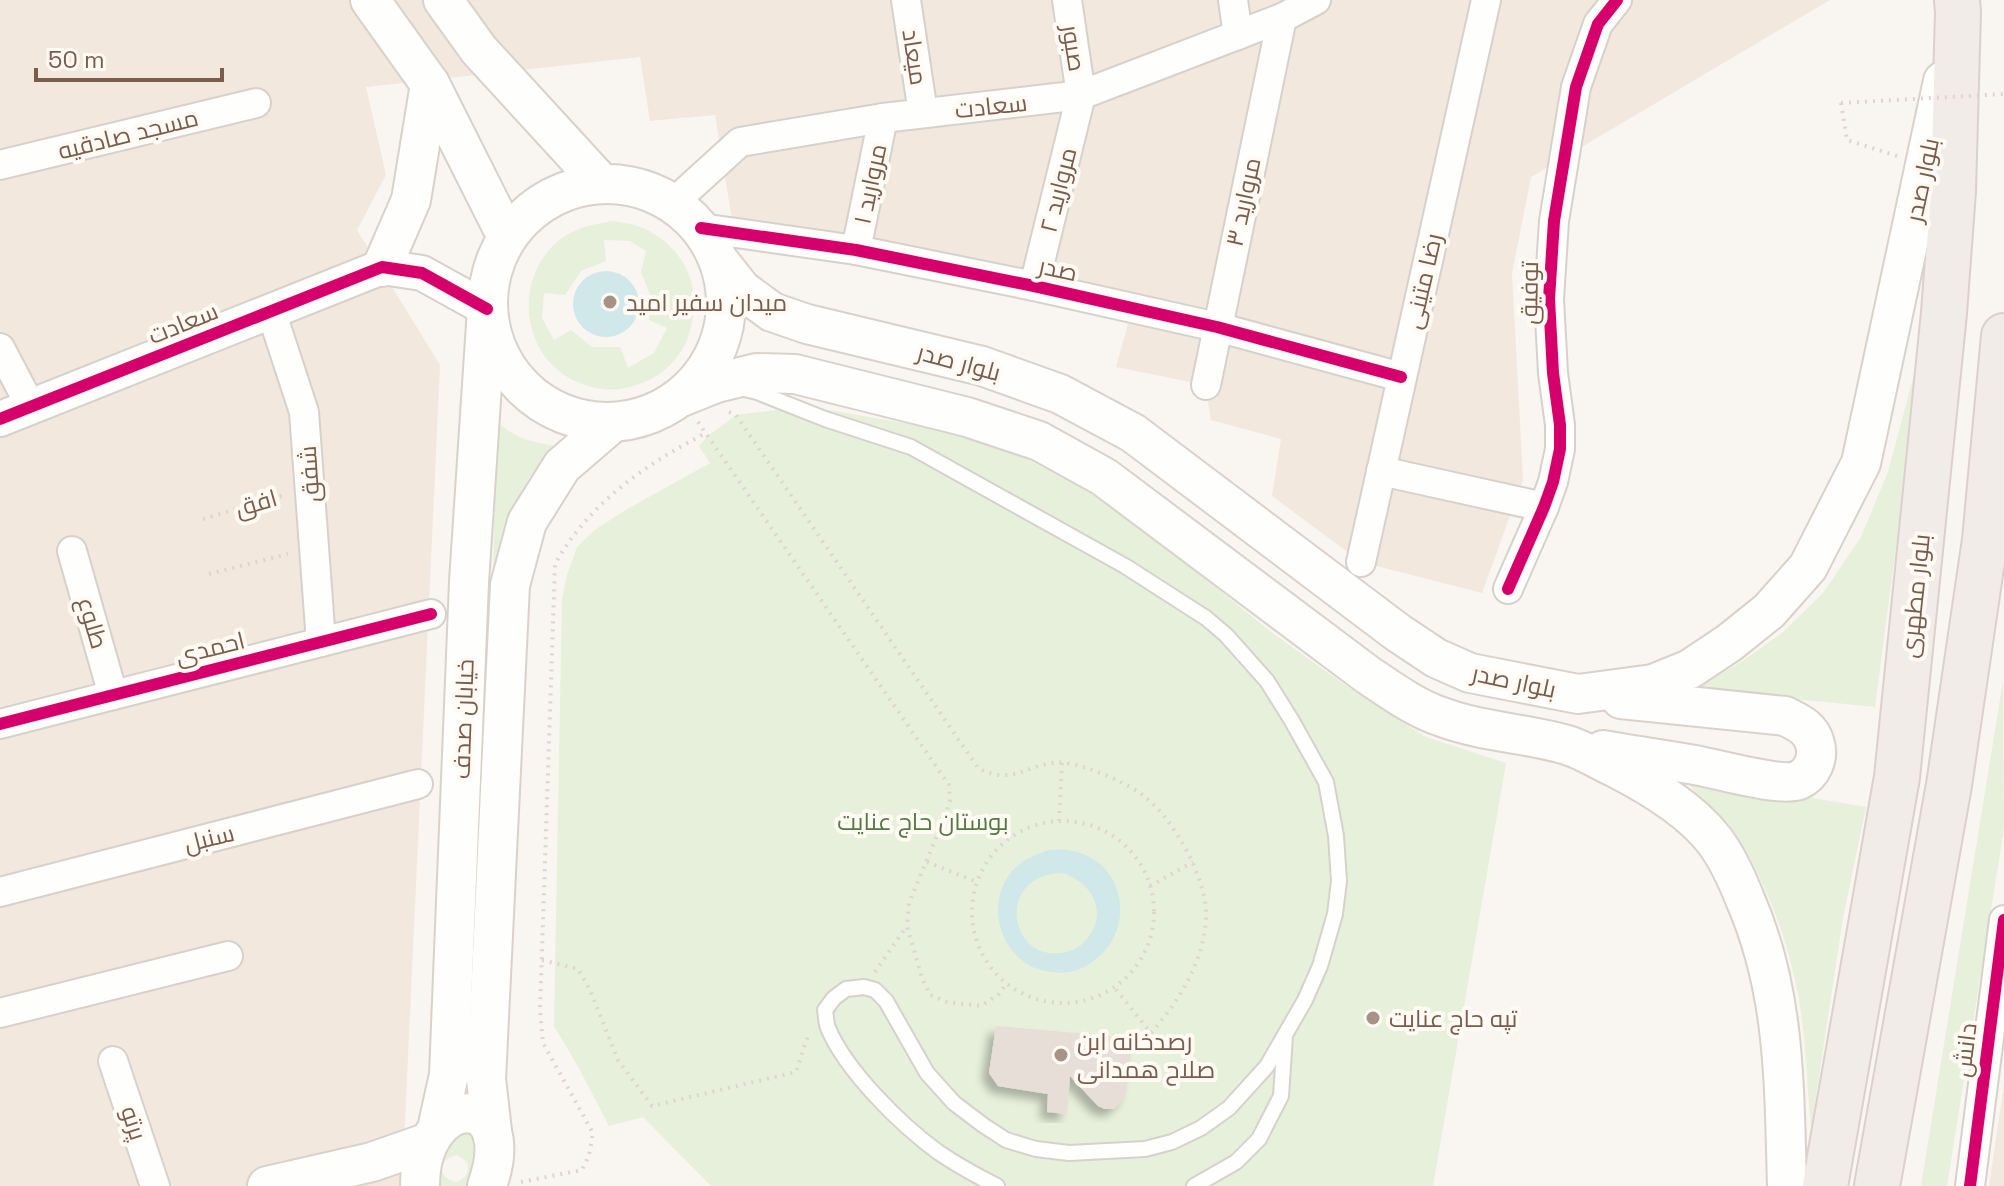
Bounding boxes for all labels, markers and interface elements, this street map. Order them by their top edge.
street label: صبور [1055,20,1093,74]
street label: میعاد [895,27,935,87]
scale bar [36,32,222,82]
text: 50 m [48,44,105,75]
street label: سعادت [953,87,1029,125]
street label: مسجد صادقیه [55,102,201,166]
street label: بلوار صدر [1898,135,1946,227]
street label: مروارید ۱ [846,141,894,227]
street label: مروارید ۲ [1032,144,1084,236]
street label: مروارید ۳ [1218,155,1268,249]
street label: رضا متینی [1397,230,1449,332]
street label: صدر [1034,249,1080,288]
street label: توفیق [1513,260,1545,325]
place label: میدان سفیر امید [626,287,787,318]
marker: میدان سفیر امید [601,293,619,311]
street label: سعادت [143,295,223,351]
street label: بلوار صدر [912,335,1004,388]
street label: شفق [292,445,326,503]
street label: افق [231,482,281,524]
street label: بلوار مطهری [1893,532,1937,660]
street label: طلوع [70,594,115,653]
street label: احمدی [172,624,248,672]
street label: بلوار صدر [1467,657,1559,705]
street label: خیابان صدف [445,658,481,780]
park label: بوستان حاج عنایت [837,806,1009,838]
street label: سنبل [181,817,237,859]
place label: تپه حاج عنایت [1389,1003,1518,1035]
marker: تپه حاج عنایت [1364,1009,1382,1027]
street label: دانش [1946,1021,1984,1079]
place label: رصدخانه ابن صلاح همدانی [1077,1026,1215,1086]
marker: رصدخانه ابن صلاح همدانی [1052,1046,1070,1064]
street label: پرتو [113,1102,154,1145]

